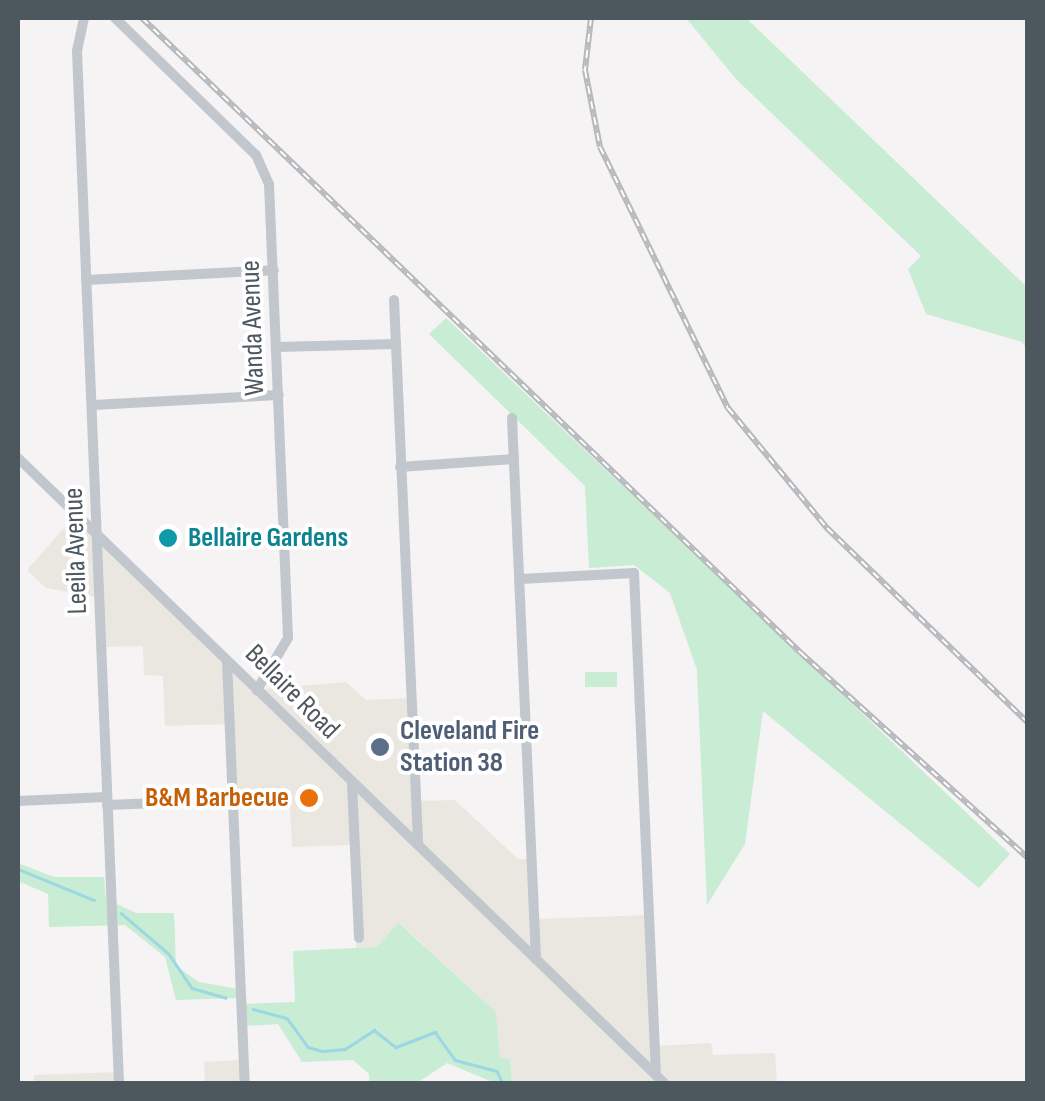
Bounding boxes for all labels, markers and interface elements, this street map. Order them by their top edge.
street label: Wanda Avenue [234,260,272,396]
street label: Leeila Avenue [57,487,95,615]
place label: Bellaire Gardens [188,521,348,555]
marker: Bellaire Gardens [157,527,179,549]
street label: Bellaire Road [238,638,346,746]
place label: Cleveland Fire Station 38 [400,714,539,780]
marker: Cleveland Fire Station 38 [369,736,391,758]
place label: B&M Barbecue [145,781,289,815]
marker: B&M Barbecue [298,787,320,809]

